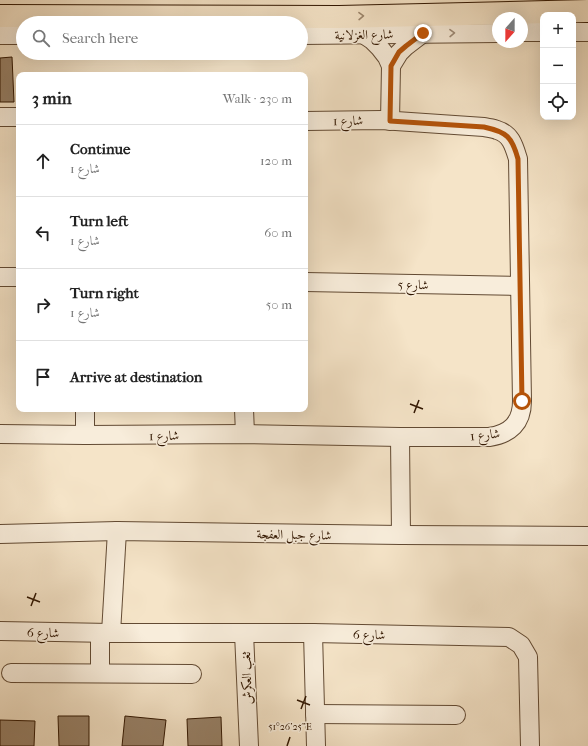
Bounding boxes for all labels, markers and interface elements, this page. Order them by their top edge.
one-way arrow [358,12,364,20]
north arrow [492,12,528,48]
map controls [540,12,576,120]
button: + [540,12,576,48]
search box [16,16,308,60]
route end [414,24,432,42]
street label: شارع الغزلانية [335,26,394,47]
icon: search [30,27,52,49]
text: Search here [62,29,138,47]
one-way arrow [449,29,455,37]
button: − [540,48,576,84]
button: locate [540,84,576,120]
text: 3 min [32,88,72,108]
text: Walk · 230 m [223,91,292,106]
street label: شارع 1 [333,113,363,132]
text: Continue [70,140,130,158]
icon: ahead [32,150,54,172]
text: 120 m [260,153,292,168]
text: شارع 1 [70,161,100,176]
text: Turn left [70,212,128,230]
icon: left [32,222,54,244]
text: 60 m [264,225,292,240]
text: شارع 1 [70,233,100,248]
street label: شارع 5 [397,277,429,296]
text: Turn right [70,284,139,302]
icon: right [32,294,54,316]
text: 50 m [266,297,292,312]
text: شارع 1 [70,305,100,320]
icon: arrive [32,366,54,388]
text: Arrive at destination [70,368,202,386]
route start [513,392,531,410]
street label: شارع 1 [469,425,501,448]
street label: شارع 1 [149,428,179,447]
street label: شارع جبل العفجة [256,526,332,547]
street label: شارع 6 [27,625,59,644]
street label: شارع 6 [353,627,385,646]
street label: ثغب العكرش [238,651,257,705]
text: 51°26'25"E [268,721,312,733]

